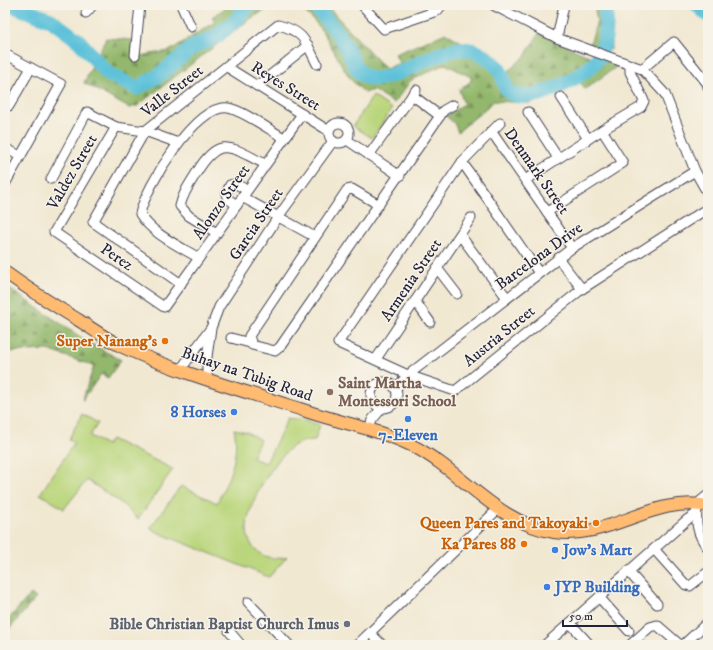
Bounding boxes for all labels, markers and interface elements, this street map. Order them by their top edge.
street label: Reyes Street [248,57,324,115]
street label: Valle Street [136,61,207,122]
street label: Denmark Street [500,124,574,218]
street label: Valdez Street [42,131,102,214]
street label: Alonzo Street [188,161,254,243]
street label: Garcia Street [225,184,287,264]
street label: Barcelona Drive [491,217,587,294]
street label: Armenia Street [376,235,446,325]
street label: Perez [97,239,137,275]
street label: Austria Street [459,301,539,371]
place label: Super Nanang's [57,331,158,351]
marker: Super Nanang's [160,336,170,346]
street label: Buhay na Tubig Road [179,342,315,406]
place label: Saint Martha Montessori School [338,373,457,411]
marker: Saint Martha Montessori School [325,387,335,397]
place label: 8 Horses [170,402,227,422]
marker: 8 Horses [229,407,239,417]
marker: 7-Eleven [403,414,413,424]
place label: 7-Eleven [378,425,438,445]
place label: Queen Pares and Takoyaki [420,513,588,533]
marker: Queen Pares and Takoyaki [591,518,601,528]
place label: Ka Pares 88 [441,534,516,554]
marker: Ka Pares 88 [519,539,529,549]
place label: Jow's Mart [561,540,633,560]
marker: Jow's Mart [550,545,560,555]
place label: JYP Building [553,577,641,597]
marker: JYP Building [542,582,552,592]
scale bar [563,602,627,628]
text: 50 m [569,609,593,624]
place label: Bible Christian Baptist Church Imus [109,614,340,634]
marker: Bible Christian Baptist Church Imus [342,619,352,629]

